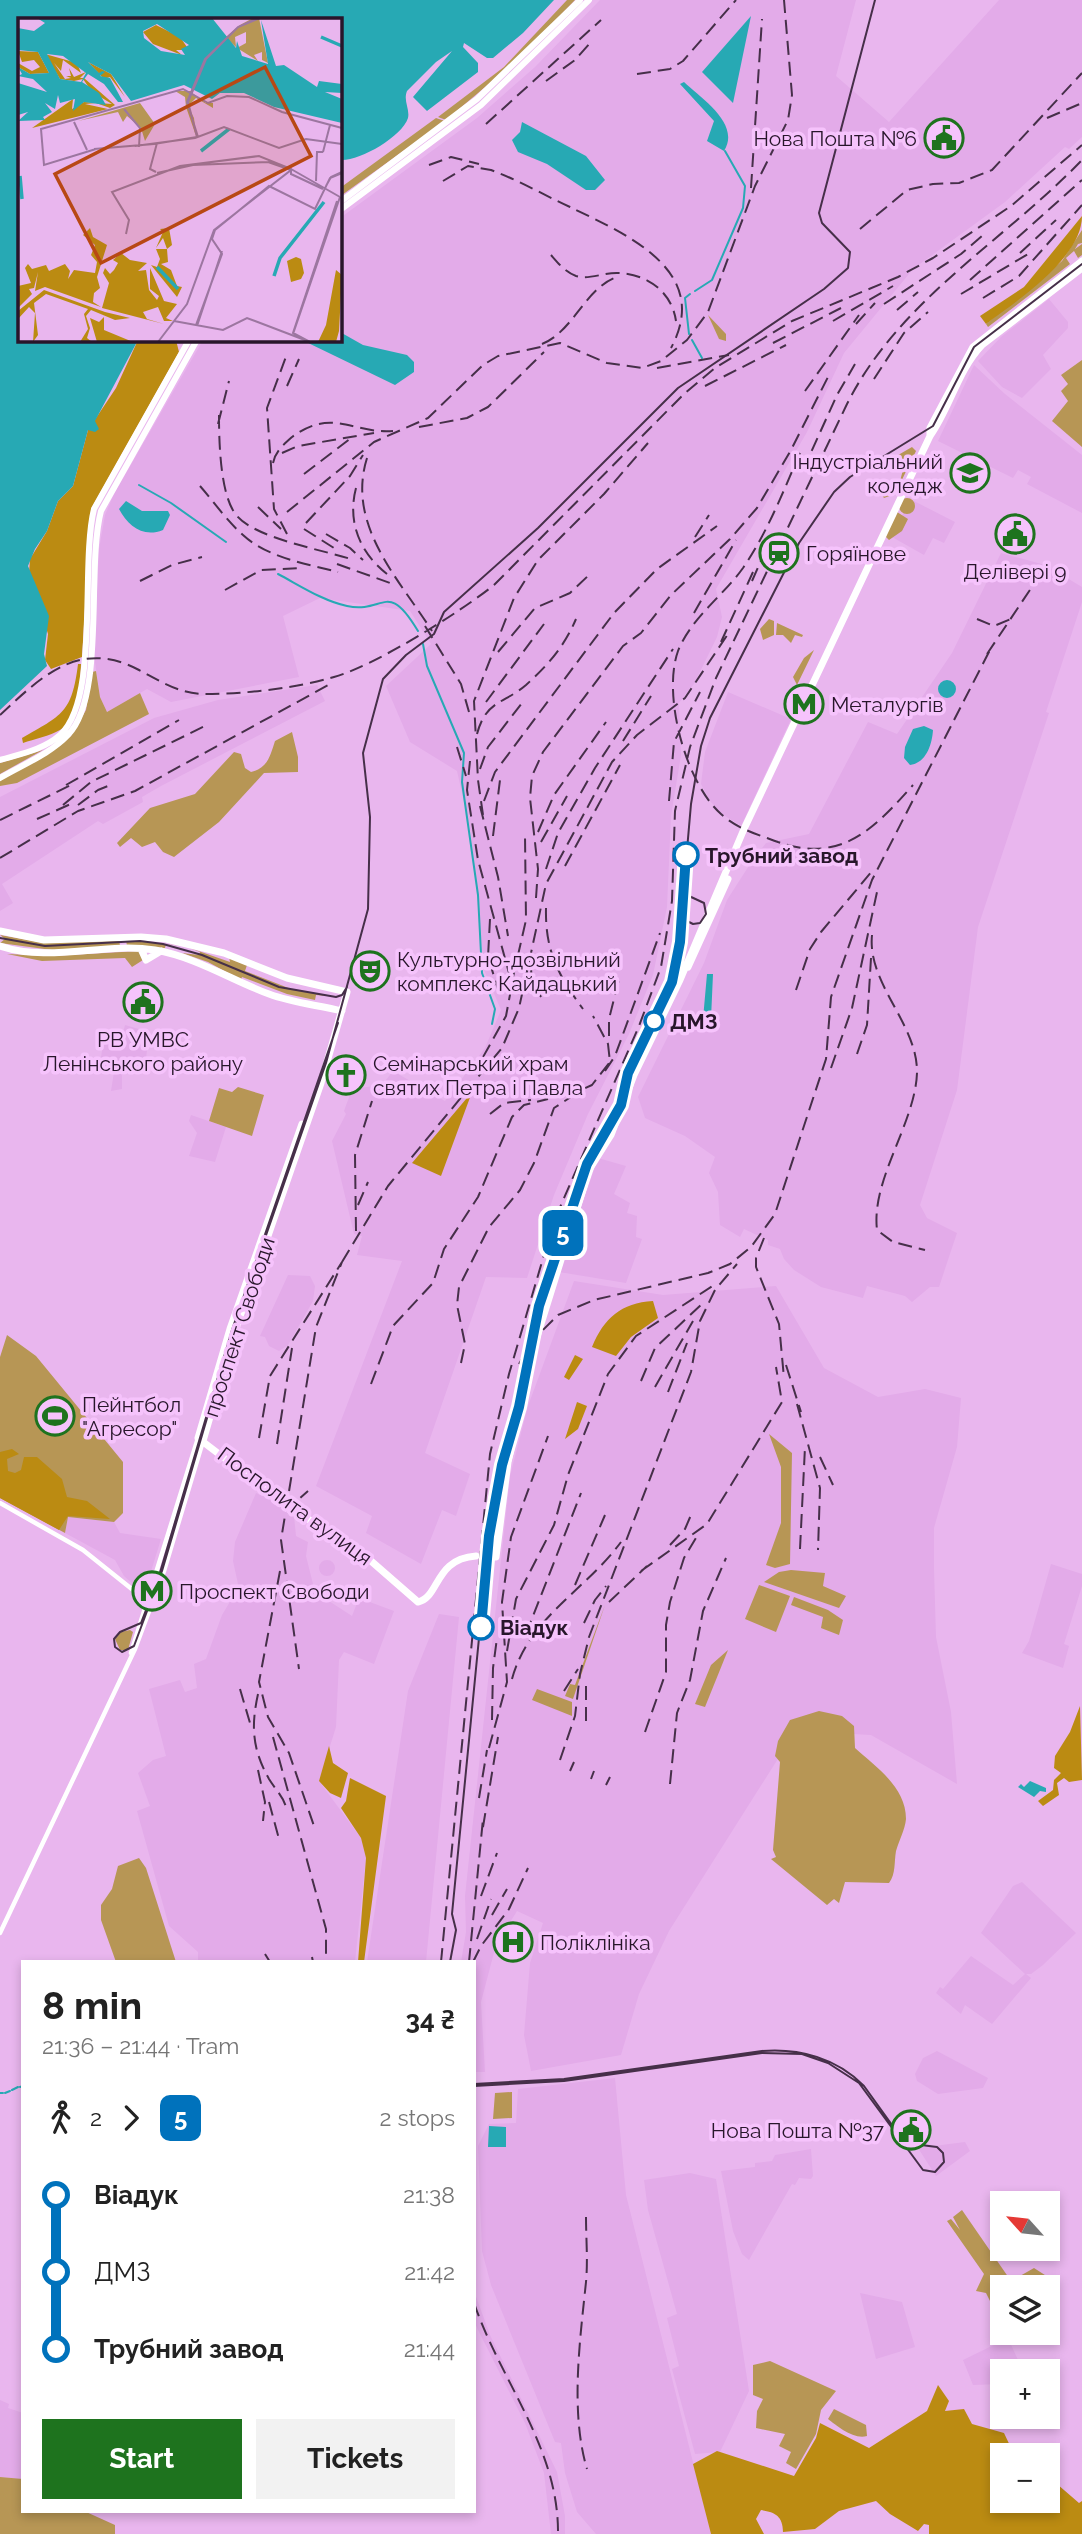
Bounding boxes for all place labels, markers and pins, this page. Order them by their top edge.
public building icon: Нова Пошта №6 [923,117,965,159]
place label: Нова Пошта №6 [754,126,917,151]
place label: Індустріальний коледж [792,449,943,498]
school or university icon: Індустріальний коледж [949,452,991,494]
public building icon: Делівері 9 [994,513,1036,555]
station icon: Горяїнове [758,532,800,574]
place label: Горяїнове [806,541,906,566]
place label: Делівері 9 [963,559,1067,584]
metro station icon: Металургів [783,683,825,725]
place label: Металургів [831,692,944,717]
marker: Трубний завод [673,842,699,868]
place label: Трубний завод [705,843,858,868]
place label: Культурно-дозвільний комплекс Кайдацький [397,947,621,996]
theatre icon: Культурно-дозвільний комплекс Кайдацький [349,950,391,992]
public building icon: РВ УМВС Ленінського району [122,981,164,1023]
place label: ДМЗ [670,1009,717,1034]
marker: ДМЗ [644,1011,664,1031]
place label: РВ УМВС Ленінського району [43,1027,243,1076]
place label: Семінарський храм святих Петра і Павла [373,1051,583,1100]
church icon: Семінарський храм святих Петра і Павла [325,1054,367,1096]
place label: Пейнтбол "Агресор" [82,1392,181,1441]
sports icon: Пейнтбол "Агресор" [34,1395,76,1437]
metro station icon: Проспект Свободи [131,1570,173,1612]
place label: Проспект Свободи [179,1579,370,1604]
marker: Віадук [468,1614,494,1640]
place label: Віадук [500,1615,569,1640]
hospital icon: Поліклініка [492,1921,534,1963]
place label: Поліклініка [540,1930,651,1955]
public building icon: Нова Пошта №37 [890,2109,932,2151]
place label: Нова Пошта №37 [711,2118,885,2143]

